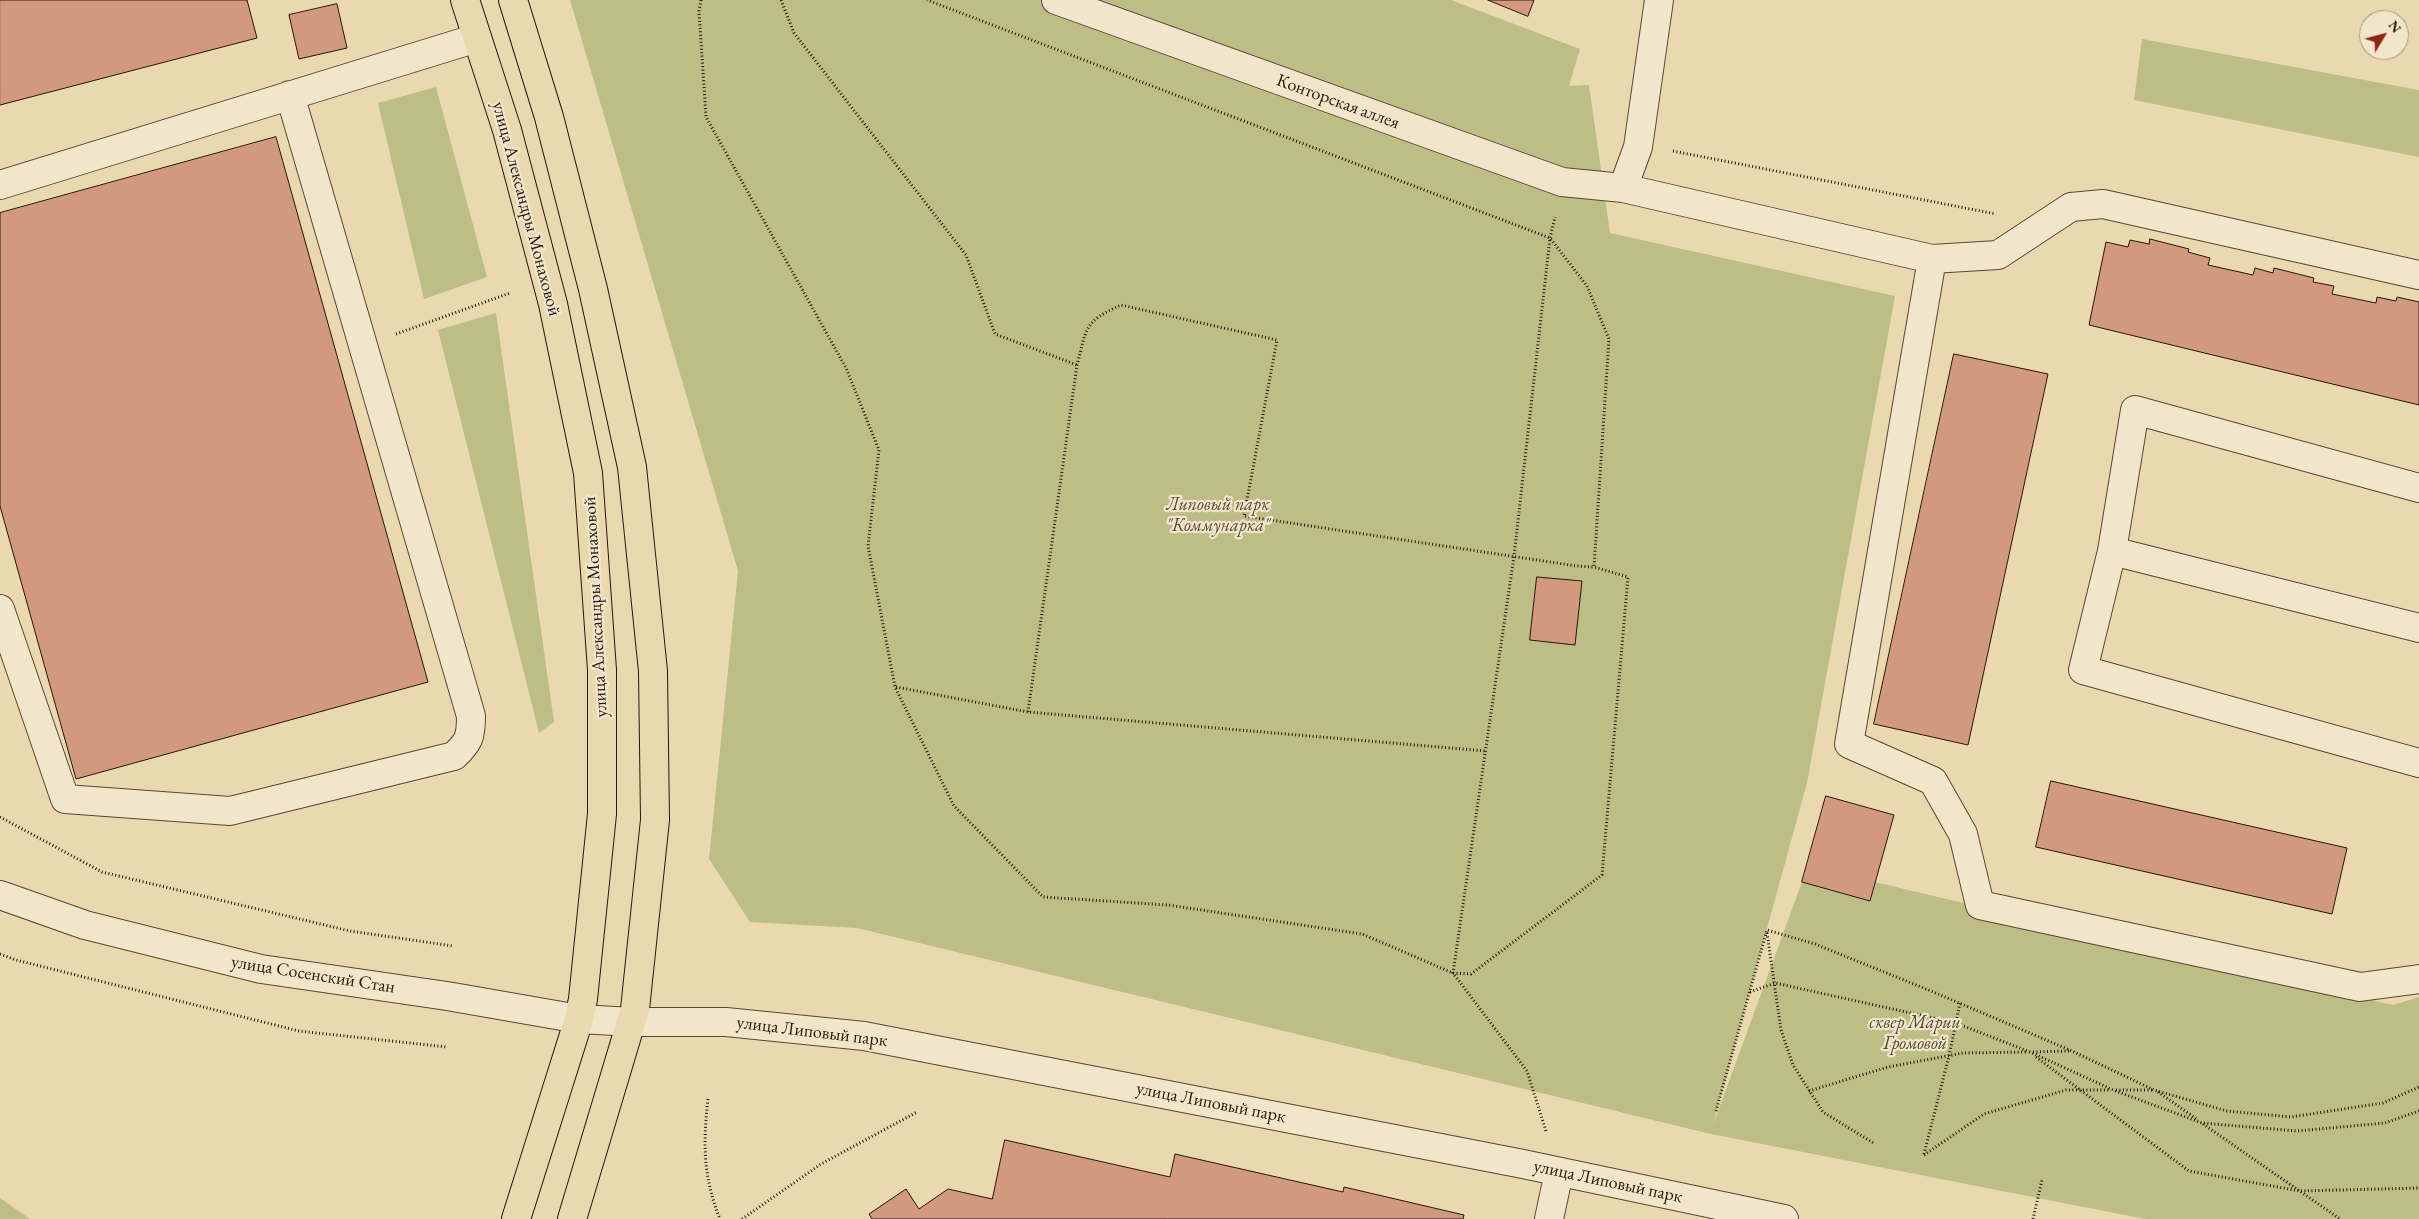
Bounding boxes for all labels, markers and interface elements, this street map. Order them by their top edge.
north arrow [2359,10,2409,60]
text: N [2385,17,2406,37]
street label: Конторская аллея [1274,70,1402,134]
street label: улица Александры Монаховой [487,99,565,319]
park label: Липовый парк "Коммунарка" [1166,494,1270,536]
street label: улица Александры Монаховой [579,496,613,718]
street label: улица Сосенский Стан [229,951,397,999]
street label: улица Липовый парк [735,1012,889,1052]
park label: сквер Марии Громовой [1869,1012,1961,1054]
street label: улица Липовый парк [1134,1078,1288,1128]
street label: улица Липовый парк [1532,1156,1684,1208]

